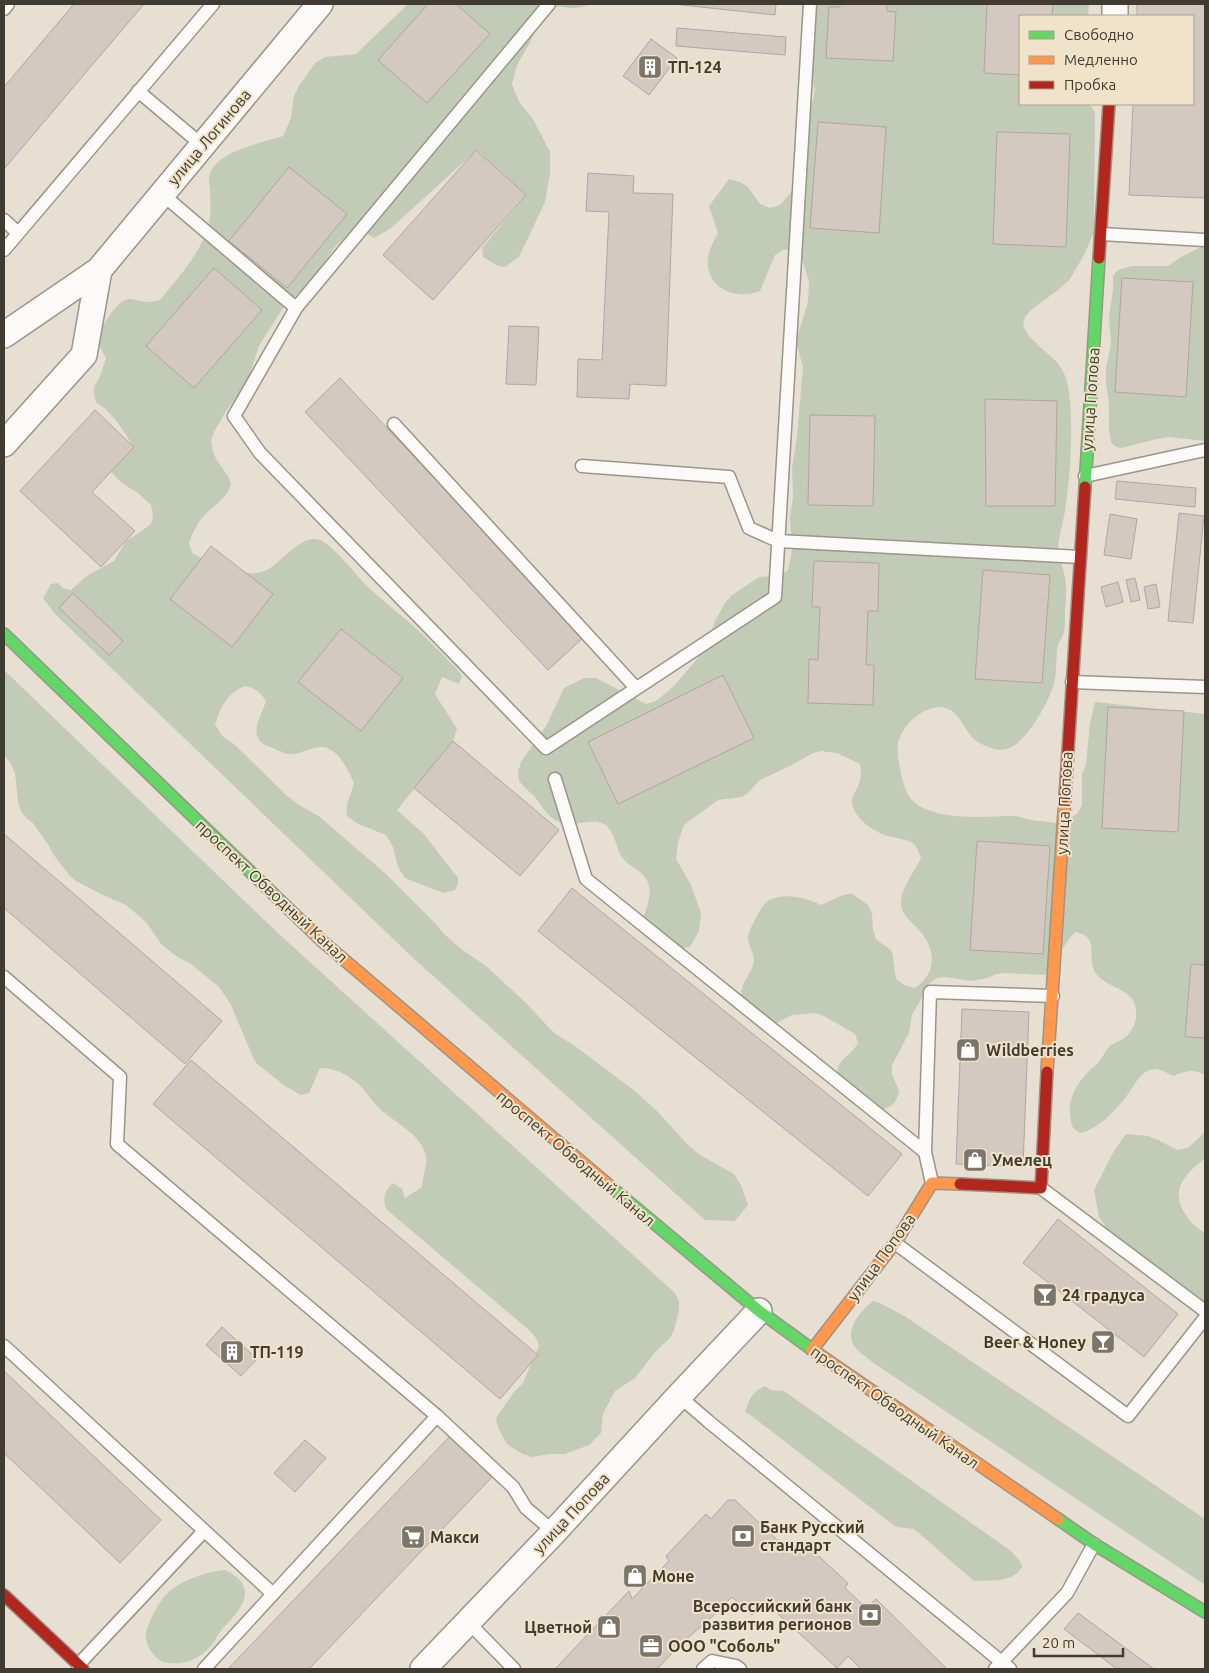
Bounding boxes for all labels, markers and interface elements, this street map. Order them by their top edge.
legend [1019,15,1194,105]
text: Свободно [1064,26,1134,43]
text: Медленно [1064,51,1138,68]
building icon: ТП-124 [637,54,663,80]
place label: ТП-124 [668,58,721,76]
text: Пробка [1064,76,1116,93]
street label: улица Логинова [164,85,254,189]
street label: улица Попова [1077,347,1103,451]
street label: улица Попова [1052,751,1076,855]
street label: проспект Обводный Канал [192,816,352,966]
shop icon: Wildberries [955,1037,981,1063]
place label: Wildberries [986,1041,1074,1059]
street label: проспект Обводный Канал [493,1087,659,1229]
shop icon: Умелец [962,1147,988,1173]
place label: Умелец [992,1151,1052,1169]
street label: улица Попова [843,1210,919,1304]
bar icon: 24 градуса [1032,1282,1058,1308]
place label: 24 градуса [1062,1286,1145,1304]
bar icon: Beer & Honey [1090,1329,1116,1355]
place label: Beer & Honey [983,1333,1087,1351]
building icon: ТП-119 [219,1339,245,1365]
street label: проспект Обводный Канал [808,1342,982,1472]
place label: ТП-119 [250,1343,303,1361]
street label: улица Попова [529,1469,613,1557]
place label: Банк Русский стандарт [760,1518,864,1554]
bank icon: Банк Русский стандарт [730,1523,756,1549]
supermarket icon: Макси [400,1524,426,1550]
place label: Макси [430,1528,479,1546]
shop icon: Моне [622,1563,648,1589]
place label: Моне [652,1567,695,1585]
place label: Всероссийский банк развития регионов [693,1597,852,1633]
bank icon: Всероссийский банк развития регионов [857,1602,883,1628]
shop icon: Цветной [596,1614,622,1640]
place label: Цветной [524,1618,592,1636]
scale bar [1034,1626,1123,1658]
office icon: ООО "Соболь" [638,1633,664,1659]
text: 20 m [1042,1634,1075,1651]
place label: ООО "Соболь" [668,1637,780,1655]

